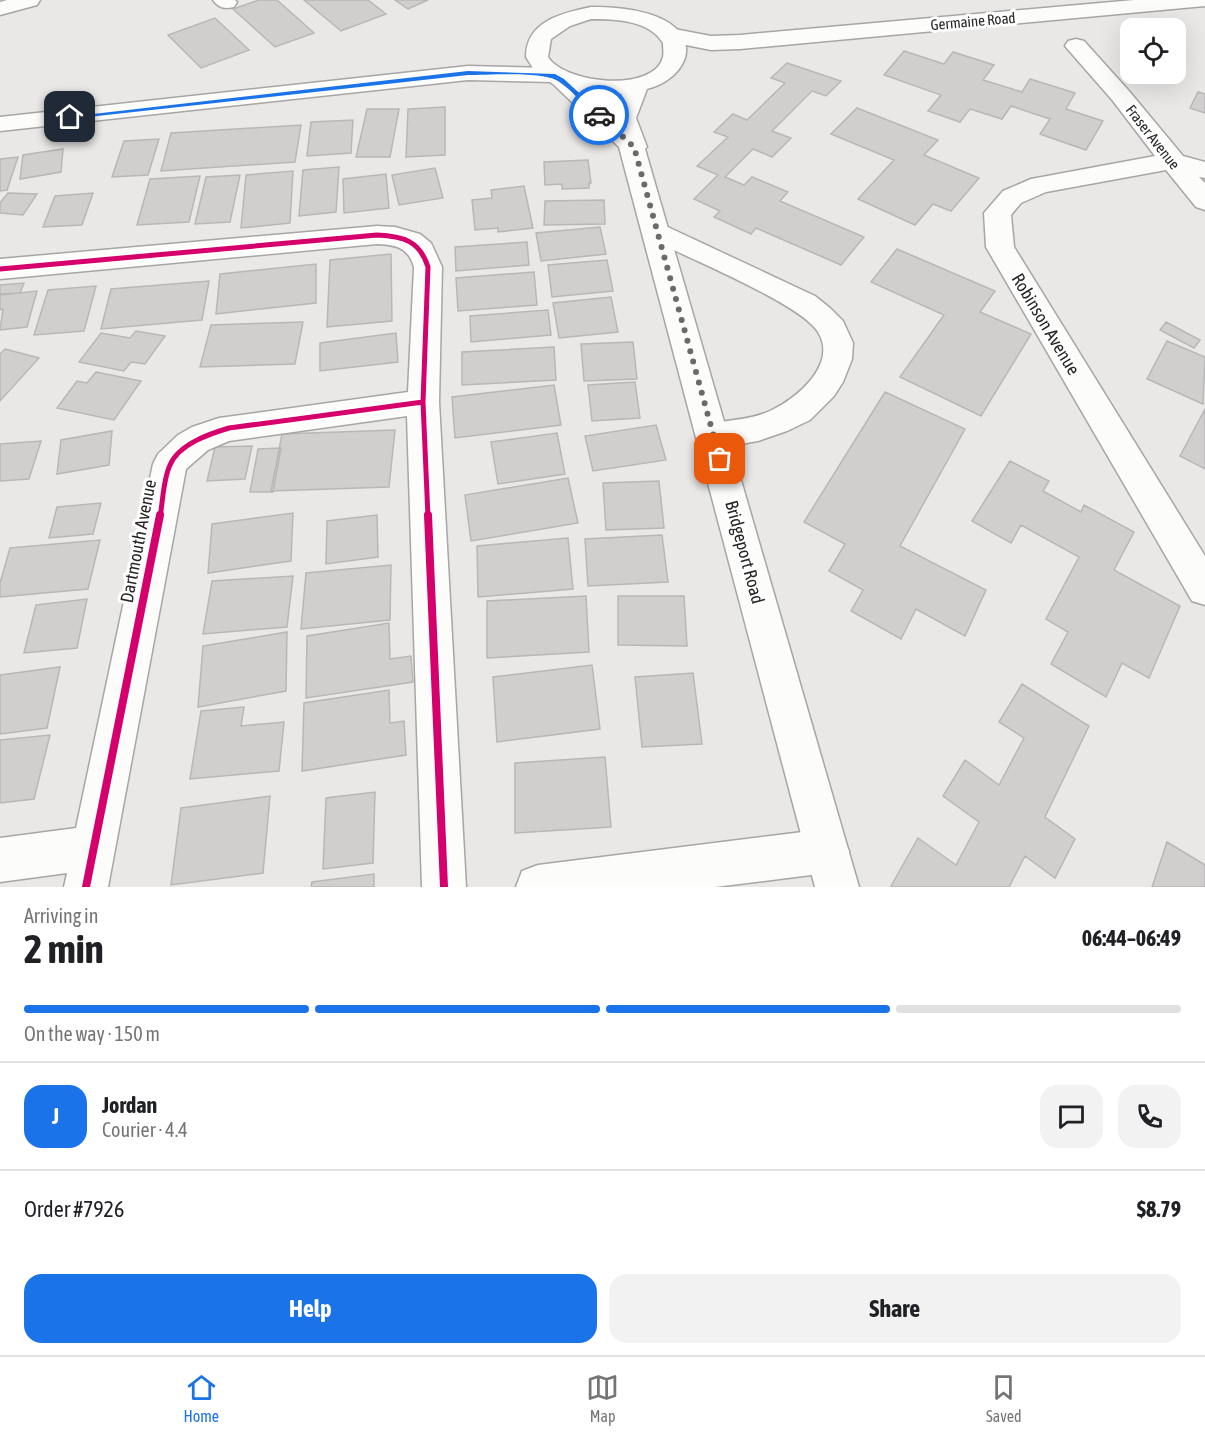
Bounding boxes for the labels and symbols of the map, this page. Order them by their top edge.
street label: Germaine Road [930,9,1016,33]
courier [569,85,629,145]
pin [44,91,95,142]
street label: Fraser Avenue [1123,101,1184,173]
street label: Robinson Avenue [1007,269,1085,379]
pin [694,433,745,484]
street label: Dartmouth Avenue [116,478,160,604]
street label: Bridgeport Road [721,498,769,606]

